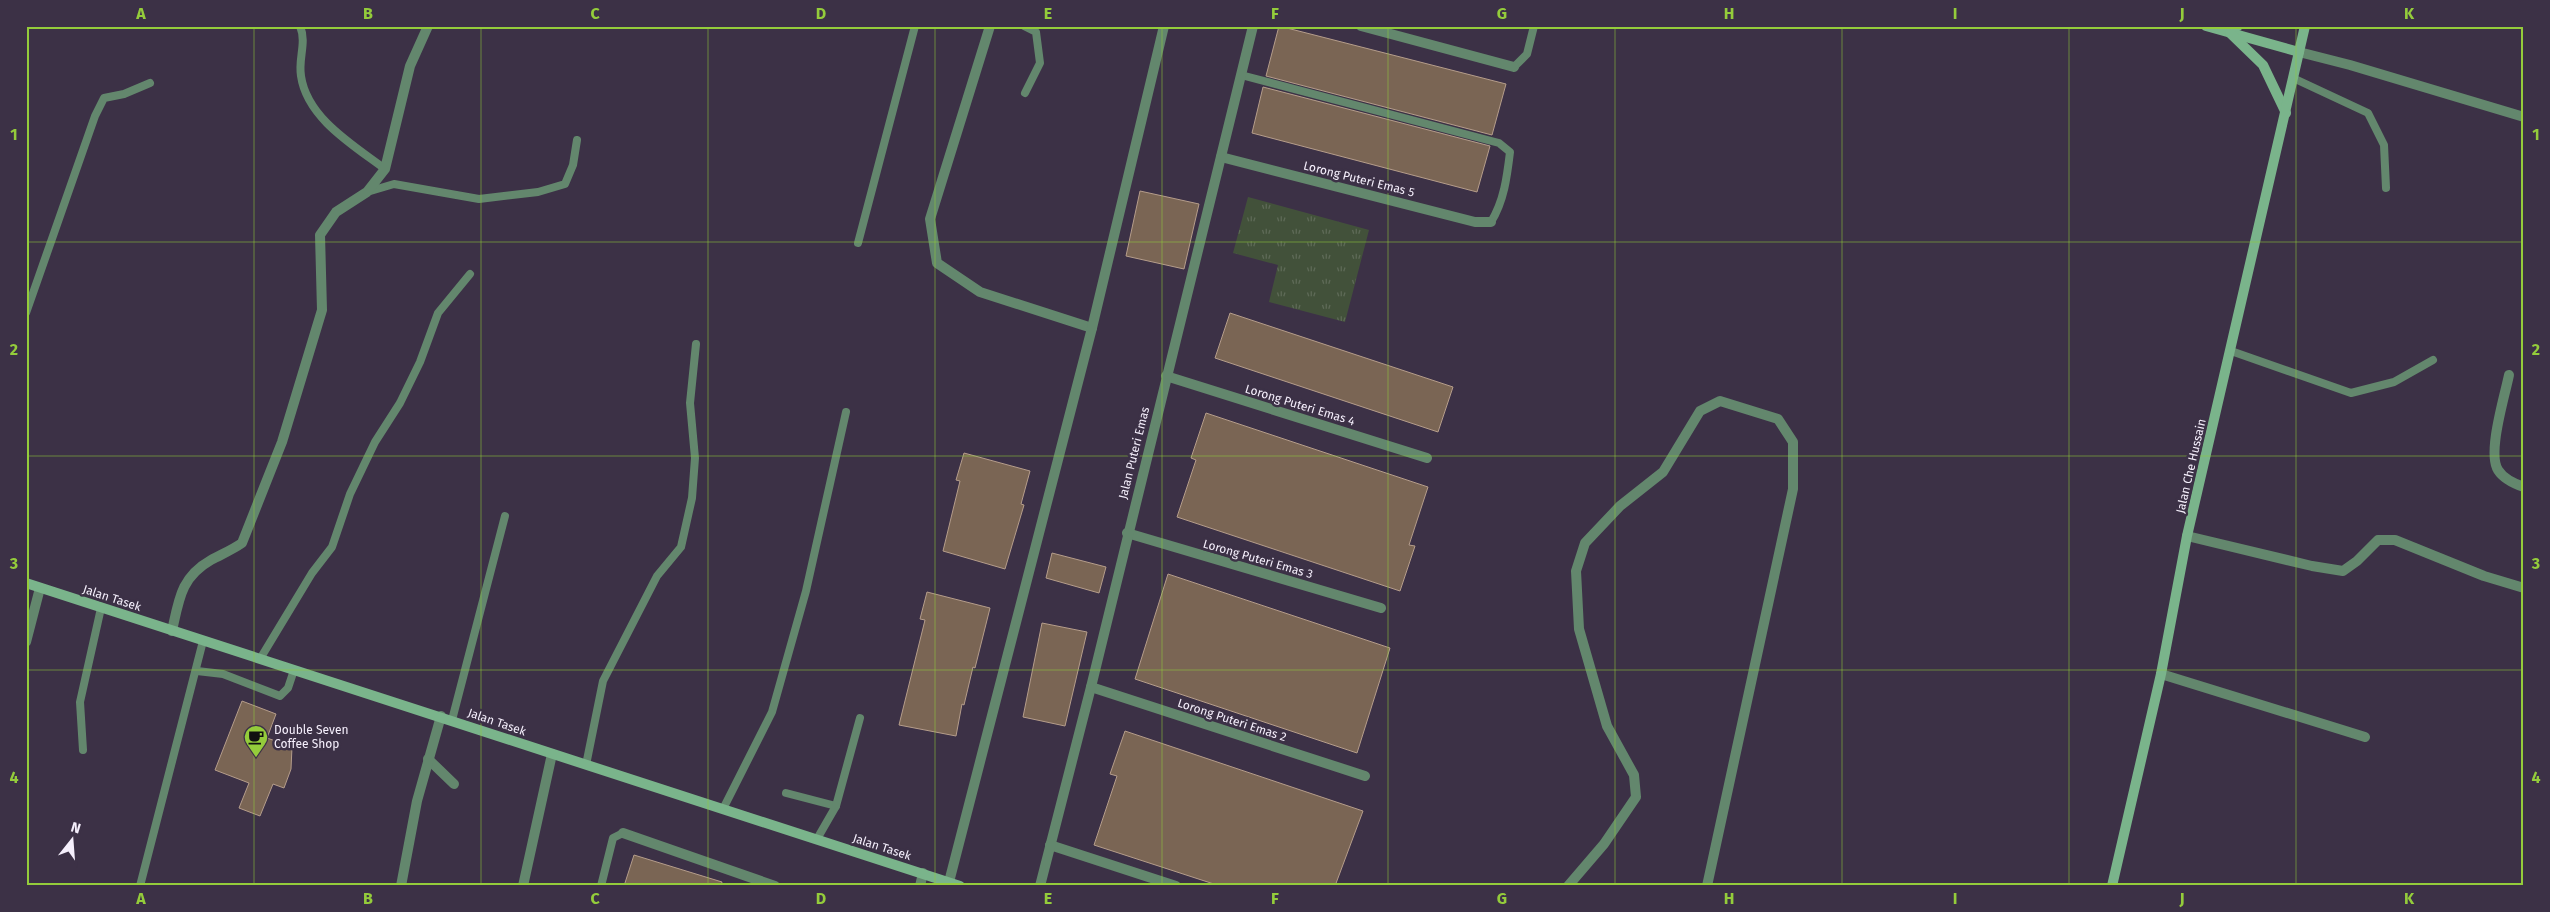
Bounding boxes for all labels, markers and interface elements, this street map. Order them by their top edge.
text: A [135,4,146,23]
text: B [363,4,373,23]
text: C [590,4,600,23]
text: D [816,4,826,23]
text: E [1044,4,1052,23]
text: F [1271,4,1279,23]
text: G [1497,4,1507,23]
text: H [1724,4,1734,23]
text: I [1953,4,1957,23]
text: J [2178,4,2185,23]
text: K [2404,4,2415,23]
text: 1 [10,125,18,144]
text: 1 [2532,125,2540,144]
street label: Lorong Puteri Emas 5 [1302,158,1416,200]
text: 2 [10,340,18,359]
text: 2 [2532,340,2540,359]
street label: Lorong Puteri Emas 4 [1243,382,1357,429]
street label: Jalan Puteri Emas [1116,405,1152,500]
street label: Jalan Che Hussain [2173,417,2209,515]
street label: Lorong Puteri Emas 3 [1201,537,1315,581]
text: 3 [9,554,18,573]
text: 3 [2531,554,2540,573]
street label: Jalan Tasek [81,582,144,614]
street label: Lorong Puteri Emas 2 [1176,696,1288,744]
street label: Jalan Tasek [466,706,529,739]
place label: Double Seven Coffee Shop [274,723,349,751]
cafe icon: Double Seven Coffee Shop [243,724,269,758]
text: 4 [9,768,19,787]
text: 4 [2531,768,2541,787]
north arrow [48,814,98,864]
text: N [69,819,83,838]
street label: Jalan Tasek [851,831,914,863]
text: A [135,889,146,908]
text: B [363,889,373,908]
text: C [590,889,600,908]
text: D [816,889,826,908]
text: E [1044,889,1052,908]
text: F [1271,889,1279,908]
text: G [1497,889,1507,908]
text: H [1724,889,1734,908]
text: I [1953,889,1957,908]
text: J [2178,889,2185,908]
text: K [2404,889,2415,908]

